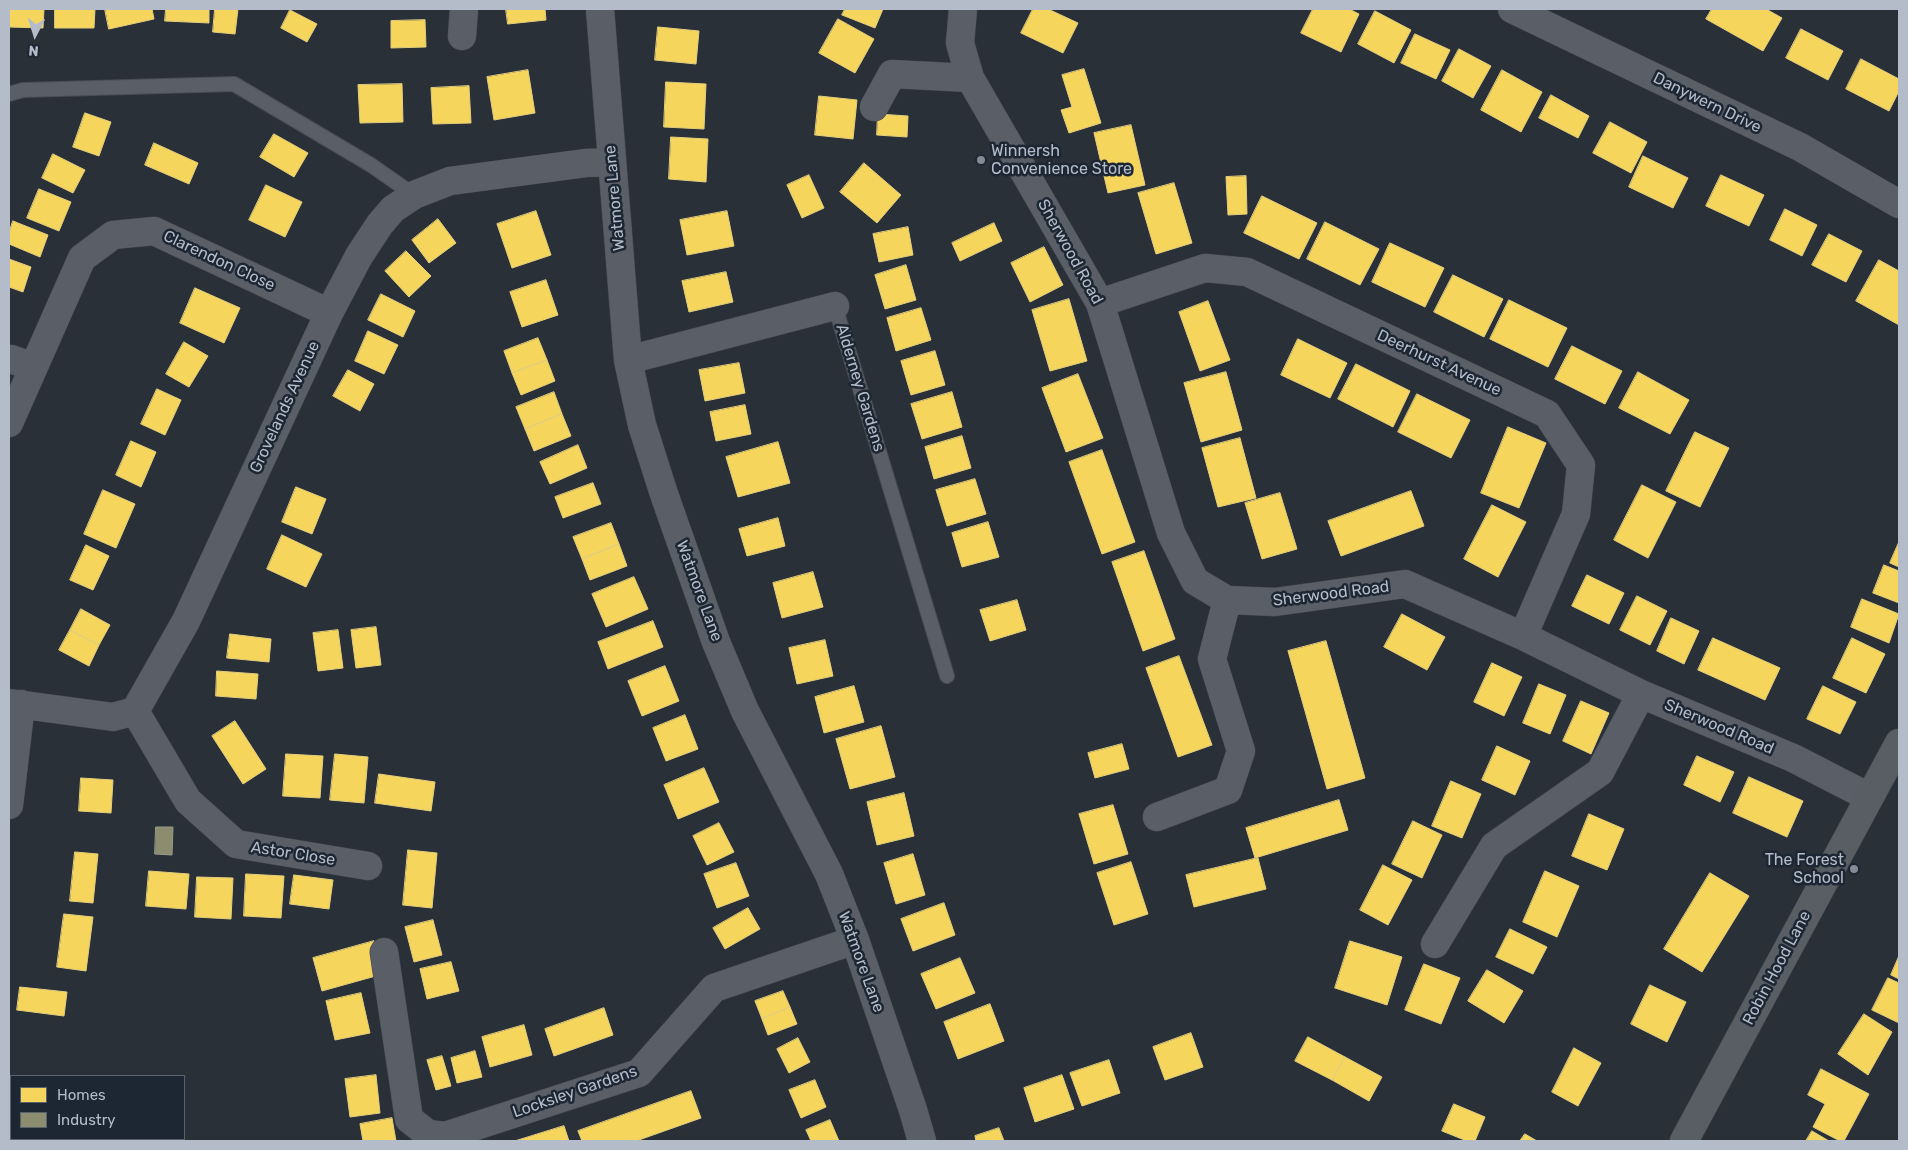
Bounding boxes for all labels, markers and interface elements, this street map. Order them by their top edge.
north arrow [10,10,60,60]
text: N [28,42,39,59]
street label: Danywern Drive [1650,69,1764,137]
place label: Winnersh Convenience Store [991,141,1132,179]
street label: Watmore Lane [601,144,629,252]
marker: Winnersh Convenience Store [975,154,987,166]
street label: Sherwood Road [1033,196,1107,308]
street label: Clarendon Close [160,227,278,295]
street label: Alderney Gardens [831,322,889,454]
street label: Deerhurst Avenue [1374,326,1504,400]
street label: Grovelands Avenue [246,338,324,476]
street label: Watmore Lane [672,538,726,644]
street label: Sherwood Road [1272,577,1390,611]
street label: Sherwood Road [1661,695,1777,759]
street label: Astor Close [249,838,337,870]
place label: The Forest School [1765,850,1844,888]
marker: The Forest School [1848,863,1860,875]
street label: Robin Hood Lane [1739,908,1815,1028]
street label: Watmore Lane [834,909,888,1015]
street label: Locksley Gardens [510,1062,640,1122]
legend [10,1075,185,1140]
text: Homes [57,1086,106,1104]
text: Industry [57,1111,116,1129]

